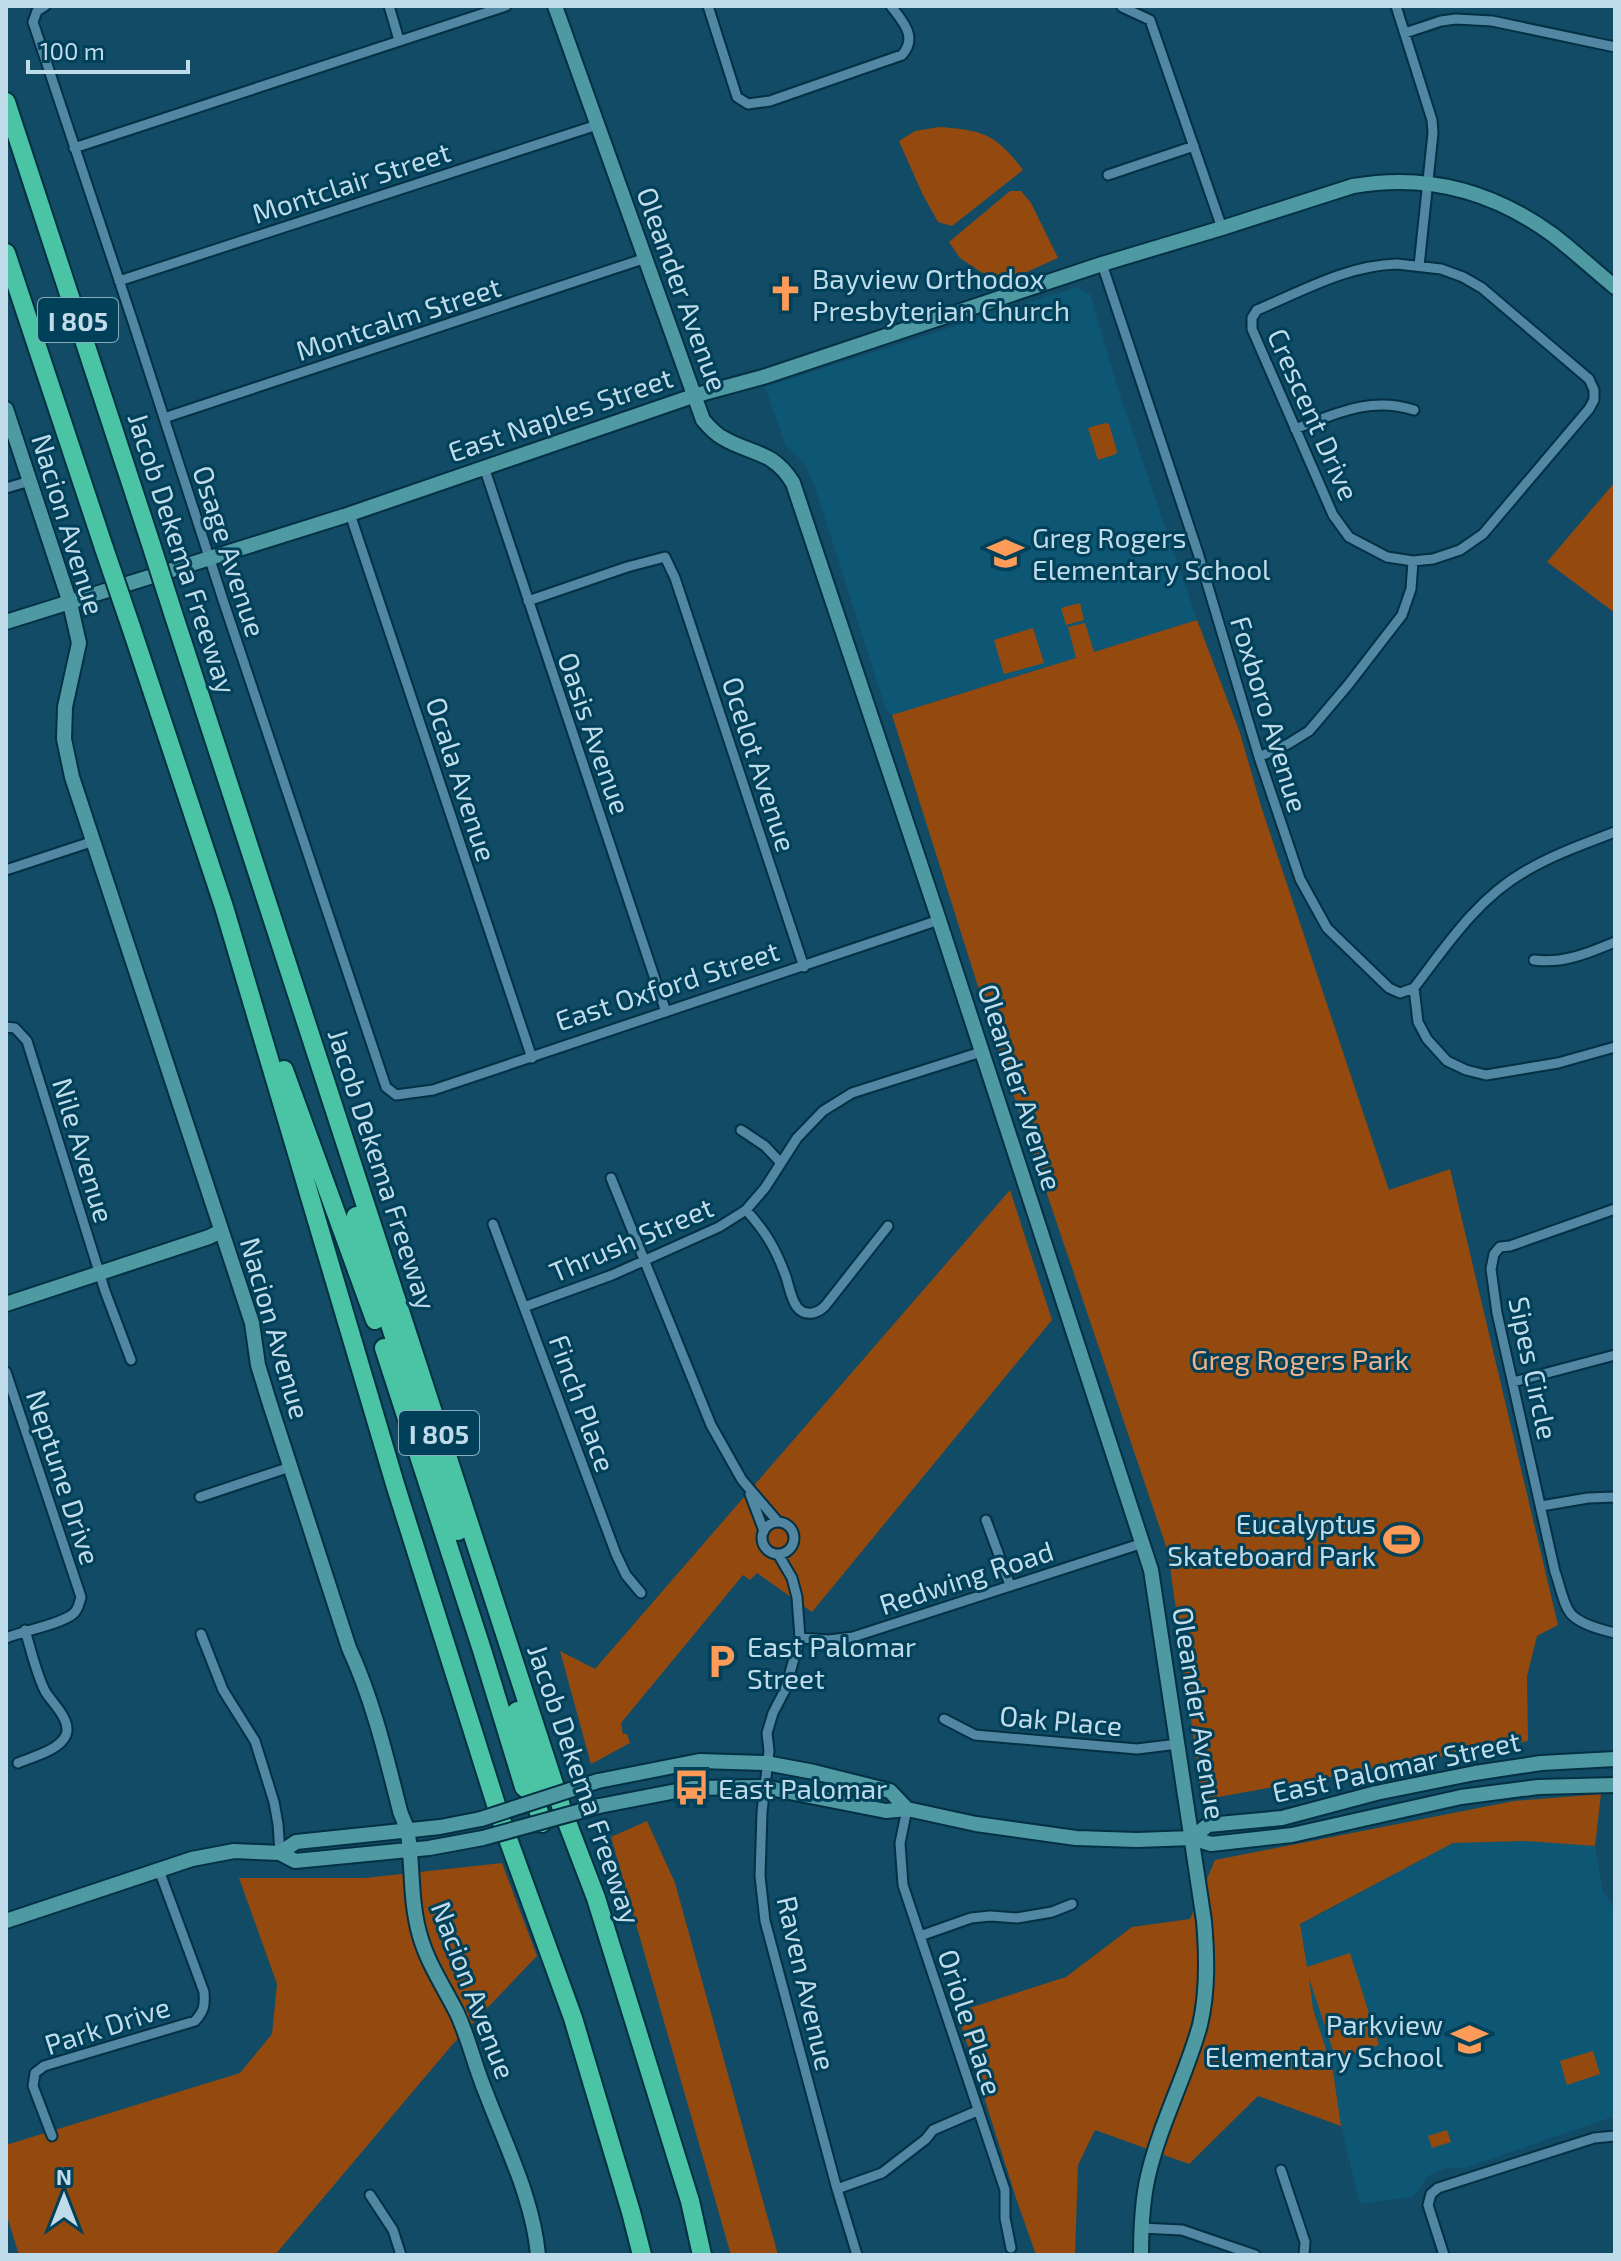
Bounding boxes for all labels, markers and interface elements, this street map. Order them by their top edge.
scale bar [28,24,188,74]
text: 100 m [40,36,105,65]
street label: Montclair Street [248,134,454,230]
street label: Oleander Avenue [630,182,736,396]
place label: Bayview Orthodox Presbyterian Church [812,261,1070,327]
street label: Montcalm Street [291,269,505,367]
church icon: Bayview Orthodox Presbyterian Church [767,275,805,313]
road number: I 805 [38,298,118,342]
street label: Crescent Drive [1261,323,1367,505]
street label: East Naples Street [443,360,677,468]
street label: Jacob Dekema Freeway [121,408,245,698]
street label: Nacion Avenue [25,429,113,619]
street label: Osage Avenue [186,461,274,641]
place label: Greg Rogers Elementary School [1032,520,1271,586]
school or university icon: Greg Rogers Elementary School [987,534,1025,572]
street label: Foxboro Avenue [1224,612,1316,816]
street label: Oasis Avenue [551,648,639,818]
street label: Ocelot Avenue [716,672,804,856]
street label: Ocala Avenue [419,692,505,866]
street label: East Oxford Street [551,933,783,1037]
street label: Oleander Avenue [972,980,1070,1194]
street label: Jacob Dekema Freeway [321,1024,445,1314]
street label: Nile Avenue [46,1074,122,1226]
street label: Thrush Street [544,1189,718,1289]
street label: Nacion Avenue [234,1233,318,1423]
street label: Sipes Circle [1502,1293,1566,1443]
street label: Finch Place [543,1330,623,1476]
park label: Greg Rogers Park [1191,1342,1409,1376]
street label: Neptune Drive [20,1385,108,1569]
road number: I 805 [399,1411,479,1455]
place label: Eucalyptus Skateboard Park [1167,1506,1376,1572]
sports icon: Eucalyptus Skateboard Park [1383,1520,1421,1558]
street label: Redwing Road [875,1533,1057,1621]
street label: Oleander Avenue [1166,1604,1234,1822]
place label: East Palomar Street [747,1629,916,1695]
street label: Jacob Dekema Freeway [521,1640,649,1929]
parking icon: East Palomar Street [702,1643,740,1681]
street label: Oak Place [998,1698,1124,1742]
street label: East Palomar Street [1269,1723,1523,1809]
bus stop icon: East Palomar [673,1769,711,1807]
place label: East Palomar [718,1771,887,1805]
street label: Raven Avenue [770,1892,844,2074]
street label: Nacion Avenue [425,1896,523,2084]
street label: Oriole Place [931,1945,1011,2099]
street label: Park Drive [40,1989,174,2061]
place label: Parkview Elementary School [1205,2007,1444,2073]
school or university icon: Parkview Elementary School [1450,2021,1488,2059]
north arrow [24,2157,104,2237]
text: N [56,2163,72,2189]

